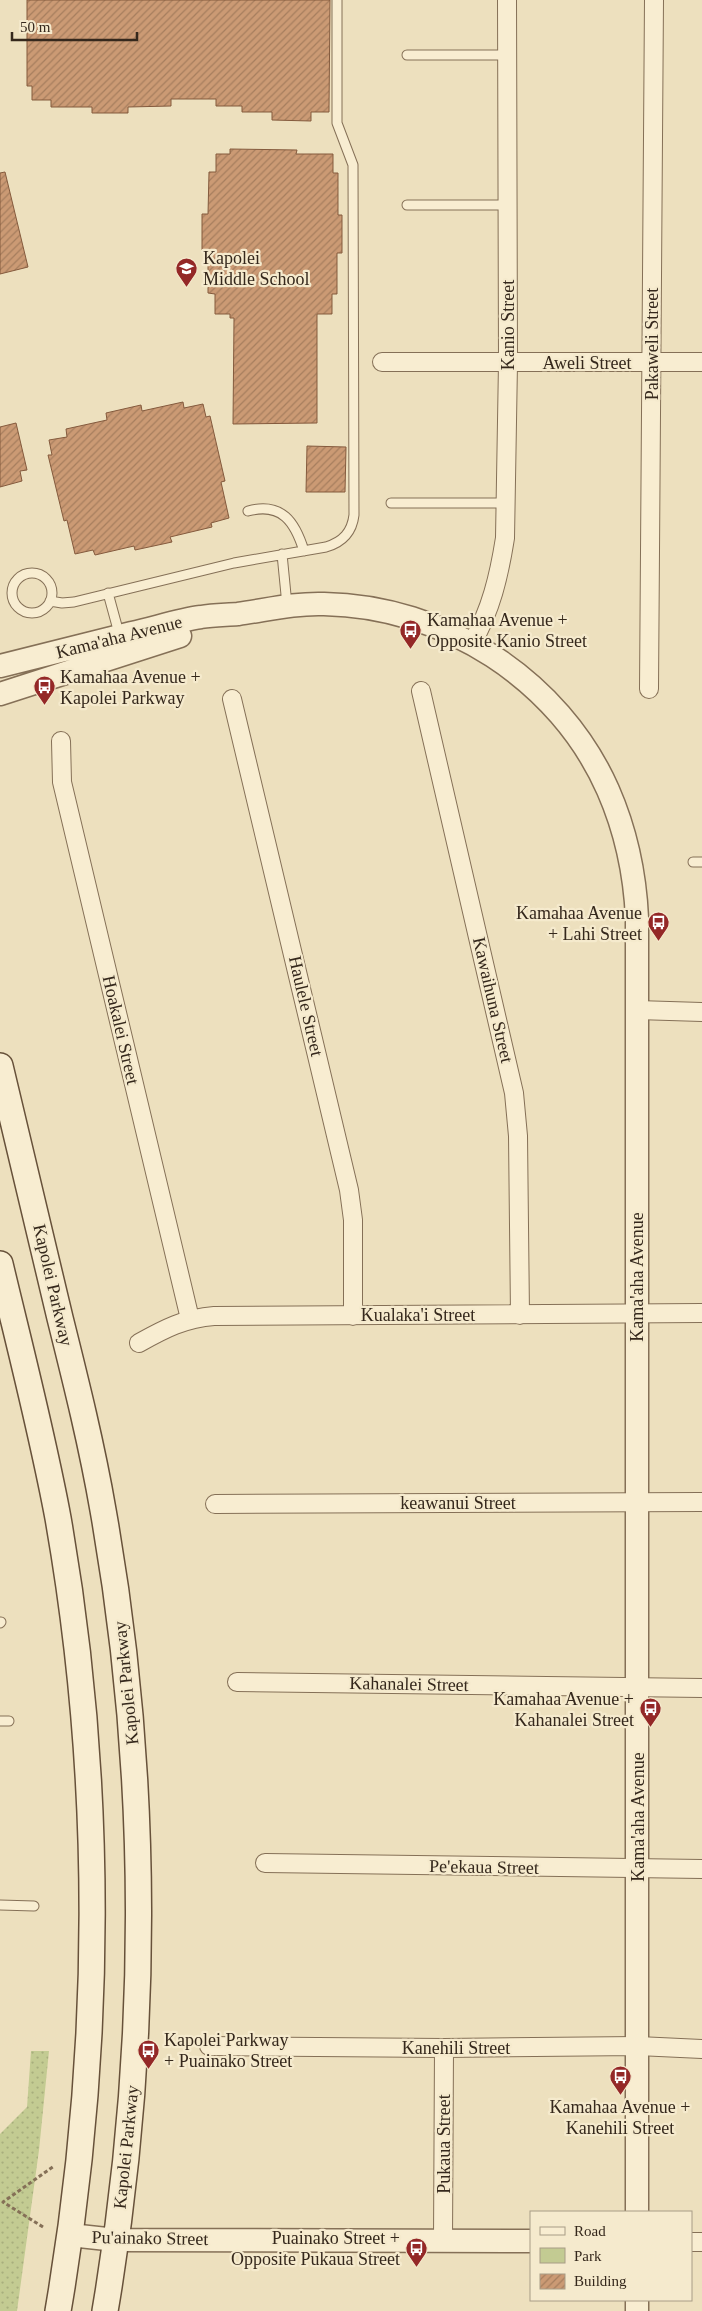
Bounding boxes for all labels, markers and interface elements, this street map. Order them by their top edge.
scale bar [12,10,138,42]
text: 50 m [20,19,51,35]
place label: Kapolei Middle School [203,248,310,289]
school or university icon: Kapolei Middle School [175,256,199,287]
street label: Kanio Street [498,280,518,370]
street label: Pakaweli Street [642,288,662,400]
street label: Aweli Street [543,353,631,373]
place label: Kamahaa Avenue + Opposite Kanio Street [427,610,587,651]
street label: Kama'aha Avenue [54,612,184,662]
bus stop icon: Kamahaa Avenue + Opposite Kanio Street [399,618,423,649]
place label: Kamahaa Avenue + Kapolei Parkway [60,667,201,708]
bus stop icon: Kamahaa Avenue + Kapolei Parkway [32,675,56,706]
place label: Kamahaa Avenue + Lahi Street [516,903,642,944]
bus stop icon: Kamahaa Avenue + Lahi Street [646,911,670,942]
street label: Kawaihuna Street [469,935,517,1065]
street label: Haulele Street [285,954,327,1058]
street label: Hoakalei Street [99,973,143,1087]
street label: Kama'aha Avenue [627,1212,647,1342]
street label: Kapolei Parkway [29,1222,77,1348]
street label: Kualaka'i Street [361,1305,475,1325]
street label: keawanui Street [400,1493,516,1513]
street label: Kapolei Parkway [110,1620,142,1746]
street label: Kahanalei Street [349,1673,469,1695]
place label: Kamahaa Avenue + Kahanalei Street [493,1689,634,1730]
bus stop icon: Kamahaa Avenue + Kahanalei Street [638,1697,662,1728]
street label: Kama'aha Avenue [628,1752,648,1882]
street label: Pe'ekaua Street [429,1856,539,1878]
place label: Kapolei Parkway + Puainako Street [164,2030,292,2071]
bus stop icon: Kapolei Parkway + Puainako Street [136,2038,160,2069]
street label: Kanehili Street [402,2038,510,2058]
bus stop icon: Kamahaa Avenue + Kanehili Street [608,2065,632,2096]
street label: Kapolei Parkway [110,2084,142,2210]
street label: Pukaua Street [434,2094,454,2194]
place label: Kamahaa Avenue + Kanehili Street [550,2097,690,2138]
legend [530,2211,692,2301]
text: Road [574,2223,606,2239]
street label: Pu'ainako Street [91,2227,209,2249]
place label: Puainako Street + Opposite Pukaua Street [231,2228,400,2269]
bus stop icon: Puainako Street + Opposite Pukaua Street [404,2236,428,2267]
text: Park [574,2248,602,2264]
text: Building [574,2273,627,2289]

